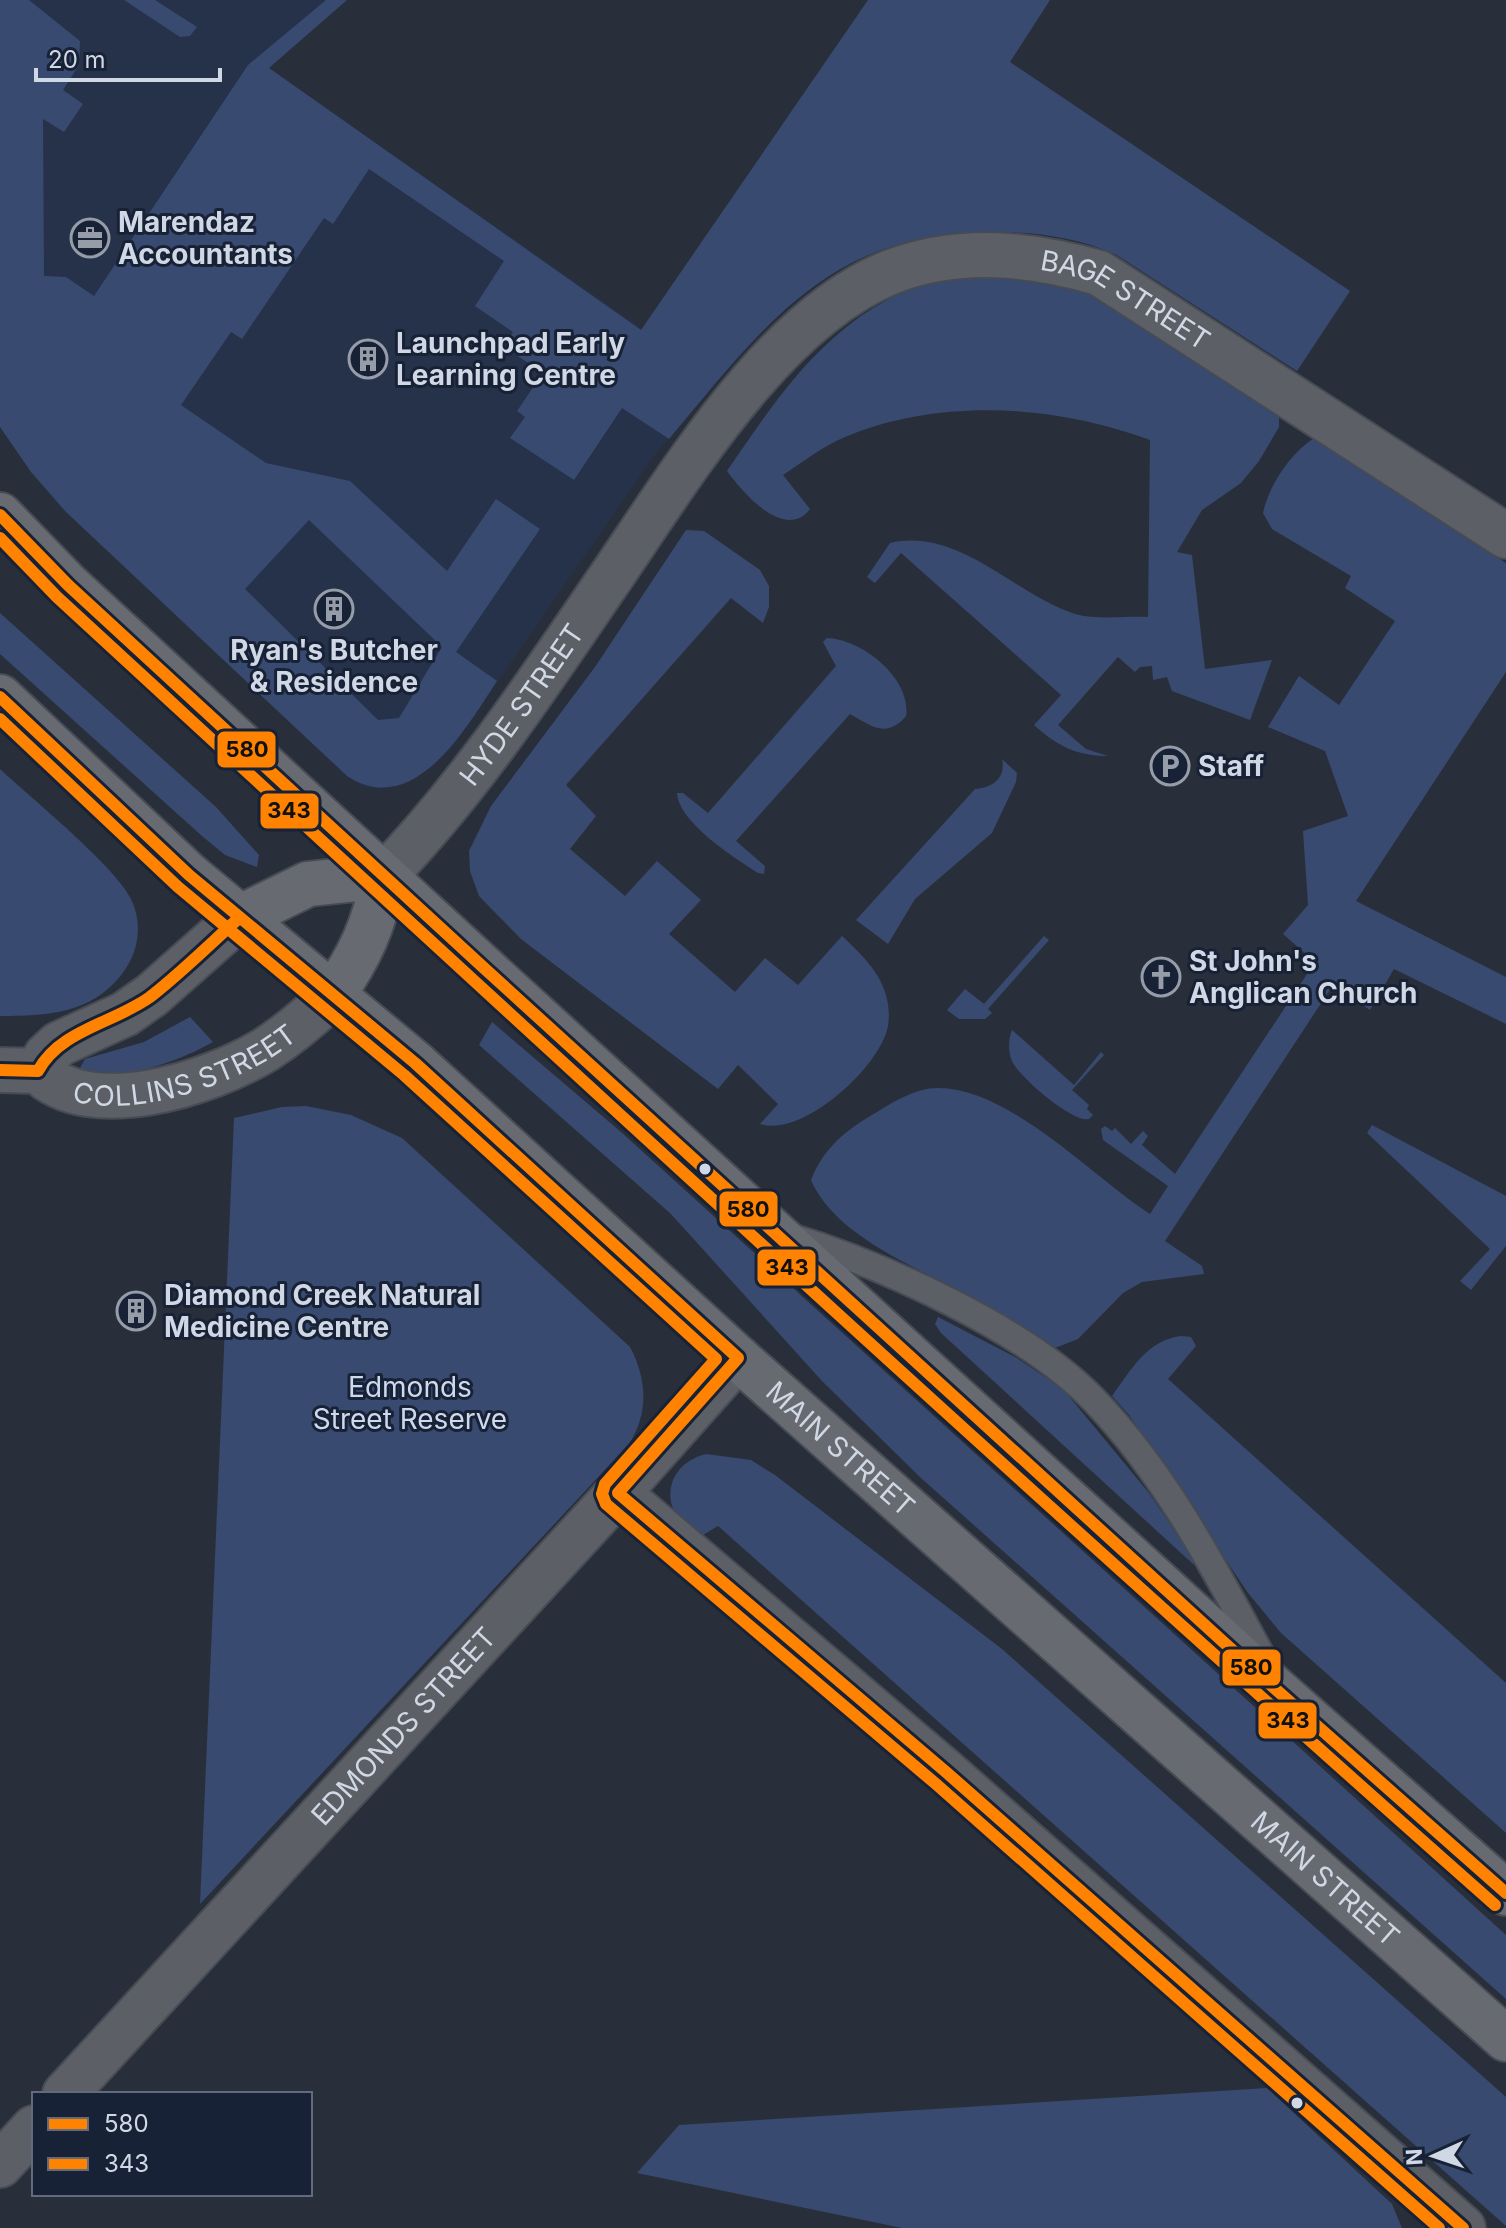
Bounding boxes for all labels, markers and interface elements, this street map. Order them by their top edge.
scale bar [36,32,220,82]
text: 20 m [48,45,106,74]
place label: Marendaz Accountants [118,205,293,271]
office icon: Marendaz Accountants [69,217,111,259]
street label: BAGE STREET [1038,243,1216,357]
place label: Launchpad Early Learning Centre [396,326,625,392]
building icon: Launchpad Early Learning Centre [347,338,389,380]
building icon: Ryan's Butcher & Residence [313,588,355,630]
street label: HYDE STREET [452,617,591,792]
place label: Ryan's Butcher & Residence [230,633,438,699]
line badge: 580 [216,730,277,769]
text: 580 [225,736,269,762]
parking icon: Staff [1149,745,1191,787]
place label: Staff [1198,749,1264,783]
line badge: 343 [259,792,320,830]
text: 343 [267,797,311,823]
place label: St John's Anglican Church [1189,944,1417,1010]
church icon: St John's Anglican Church [1140,956,1182,998]
street label: COLLINS STREET [70,1017,303,1113]
unlabelled marker [697,1161,713,1177]
line badge: 580 [718,1190,779,1228]
text: 580 [726,1196,770,1222]
line badge: 343 [756,1248,817,1287]
text: 343 [765,1254,809,1280]
place label: Diamond Creek Natural Medicine Centre [164,1278,480,1344]
building icon: Diamond Creek Natural Medicine Centre [115,1290,157,1332]
park label: Edmonds Street Reserve [313,1370,507,1436]
street label: MAIN STREET [759,1374,922,1524]
street label: EDMONDS STREET [304,1620,503,1832]
line badge: 580 [1221,1648,1282,1687]
text: 580 [1229,1654,1273,1680]
line badge: 343 [1257,1701,1318,1740]
text: 343 [1266,1707,1310,1733]
street label: MAIN STREET [1244,1804,1407,1954]
legend [32,2092,312,2196]
unlabelled marker [1289,2095,1305,2111]
text: 580 [104,2109,149,2138]
north arrow [1394,2116,1474,2196]
text: N [1401,2148,1427,2166]
text: 343 [104,2149,149,2178]

